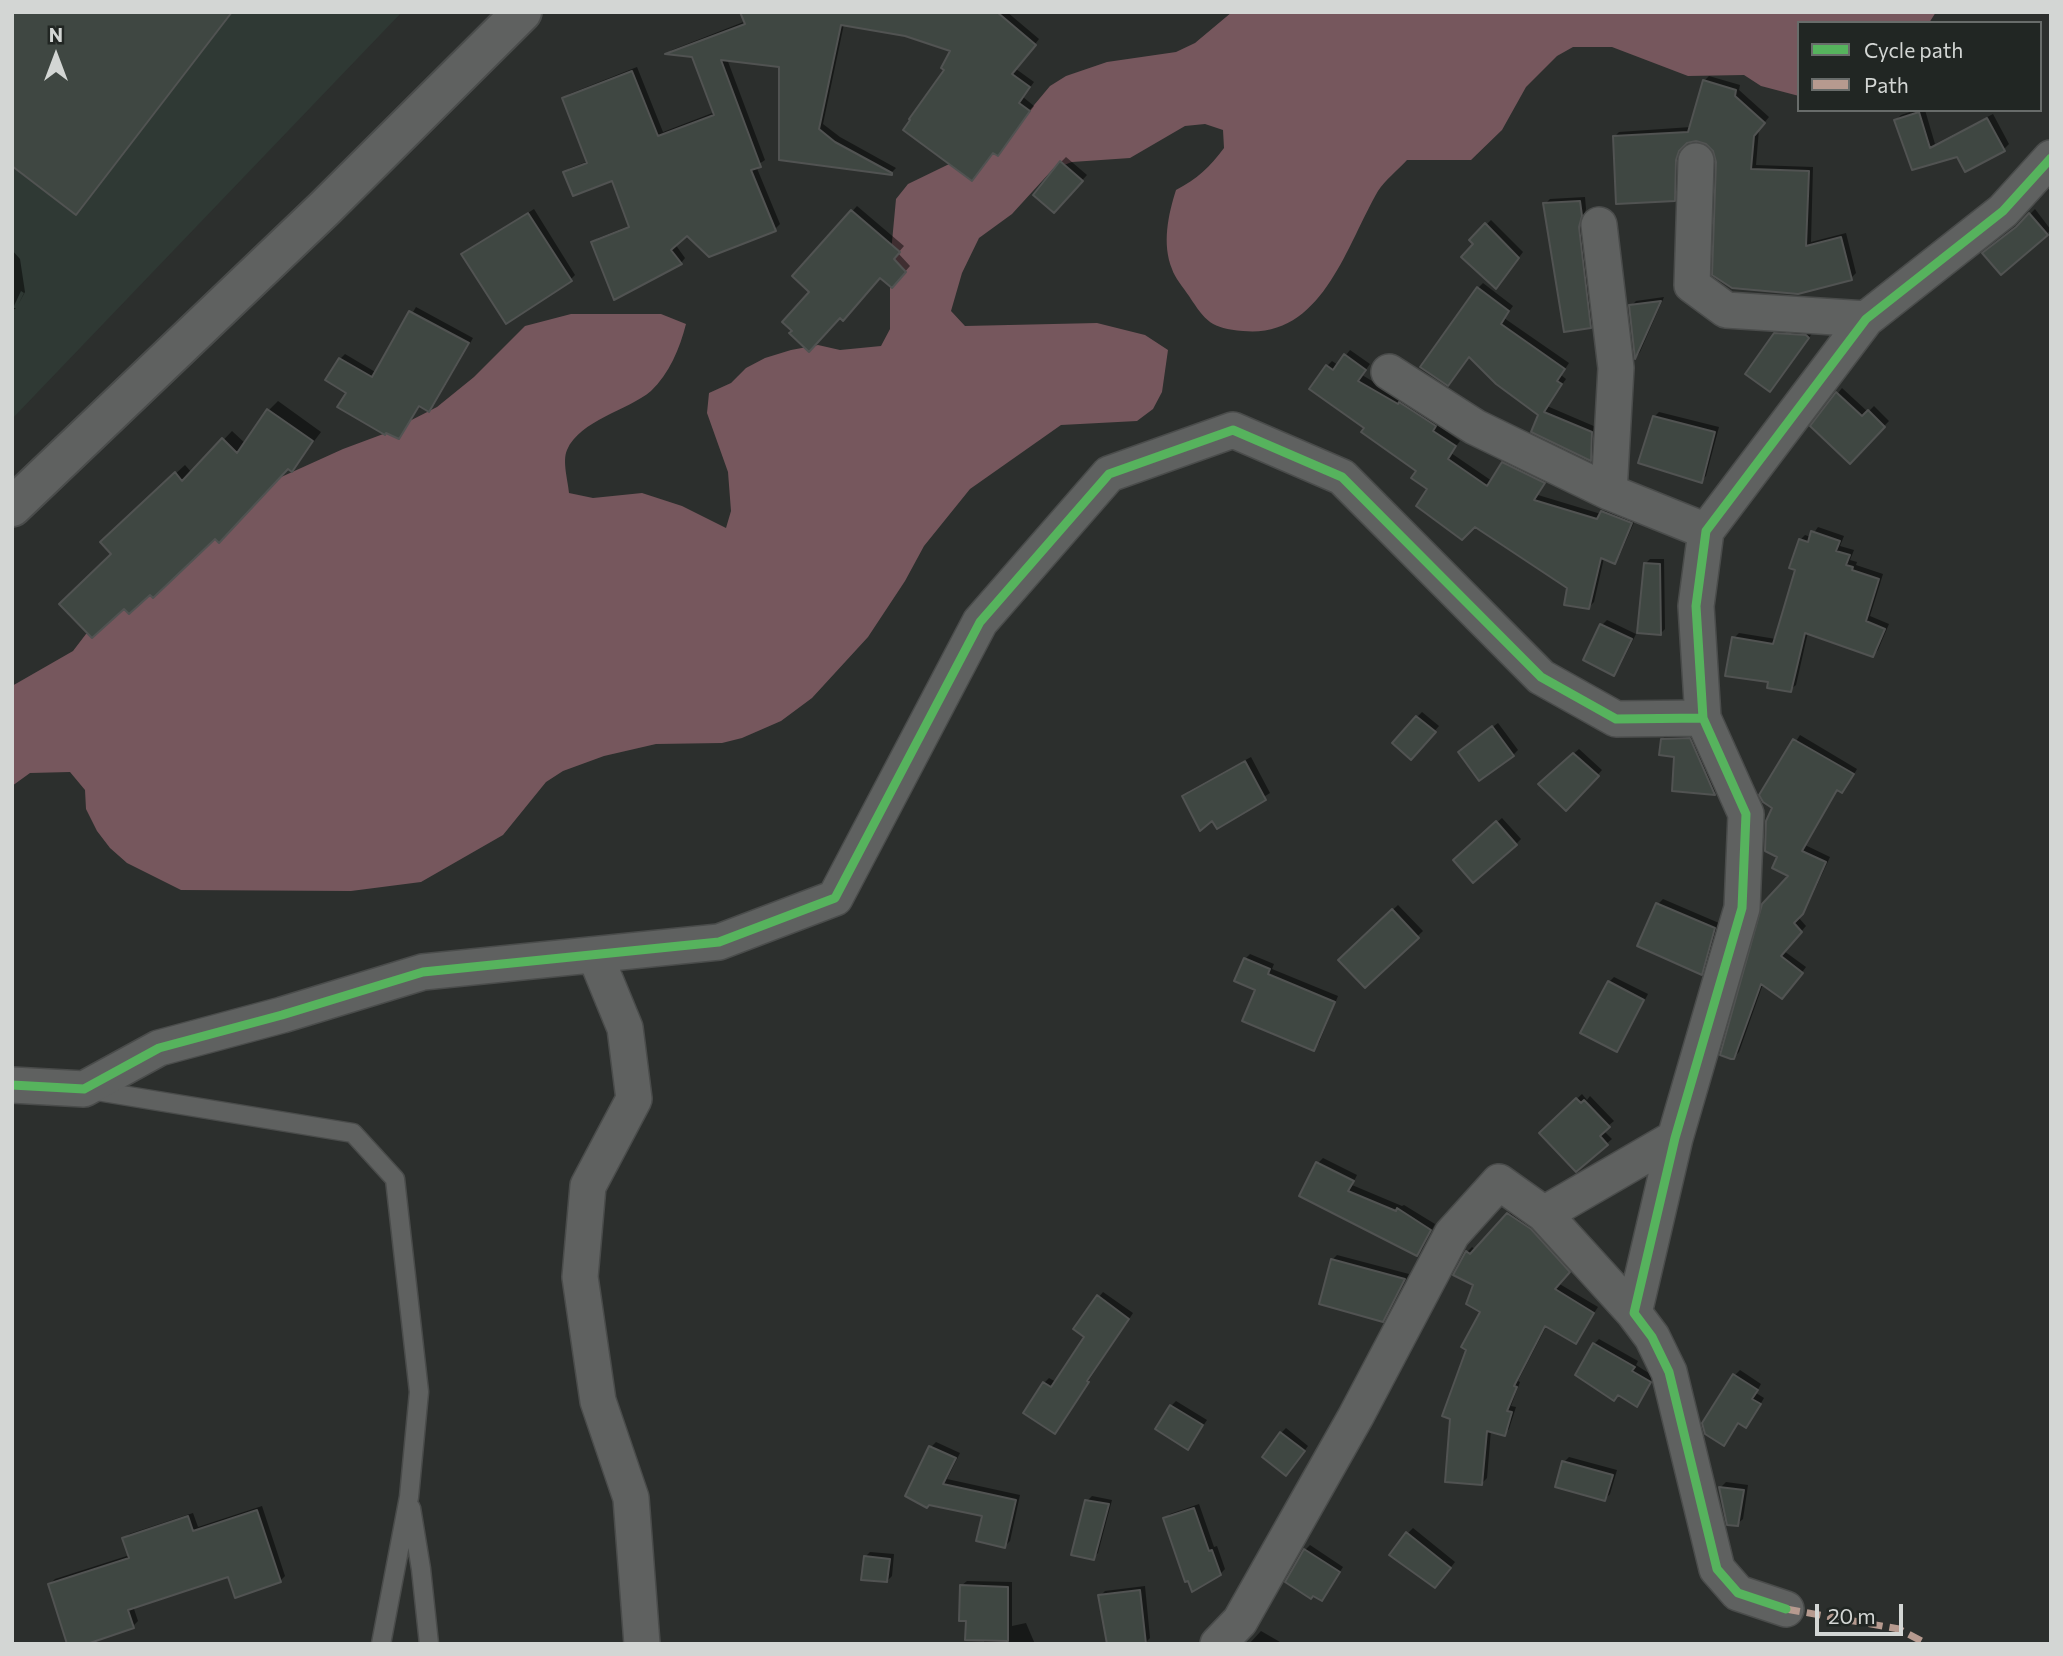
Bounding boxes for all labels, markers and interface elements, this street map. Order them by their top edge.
north arrow [21,21,91,91]
legend [1797,21,2042,112]
text: N [49,23,63,46]
text: Cycle path [1864,37,1963,62]
text: Path [1864,72,1909,97]
scale bar [1818,1590,1906,1634]
text: 20 m [1828,1603,1876,1628]

